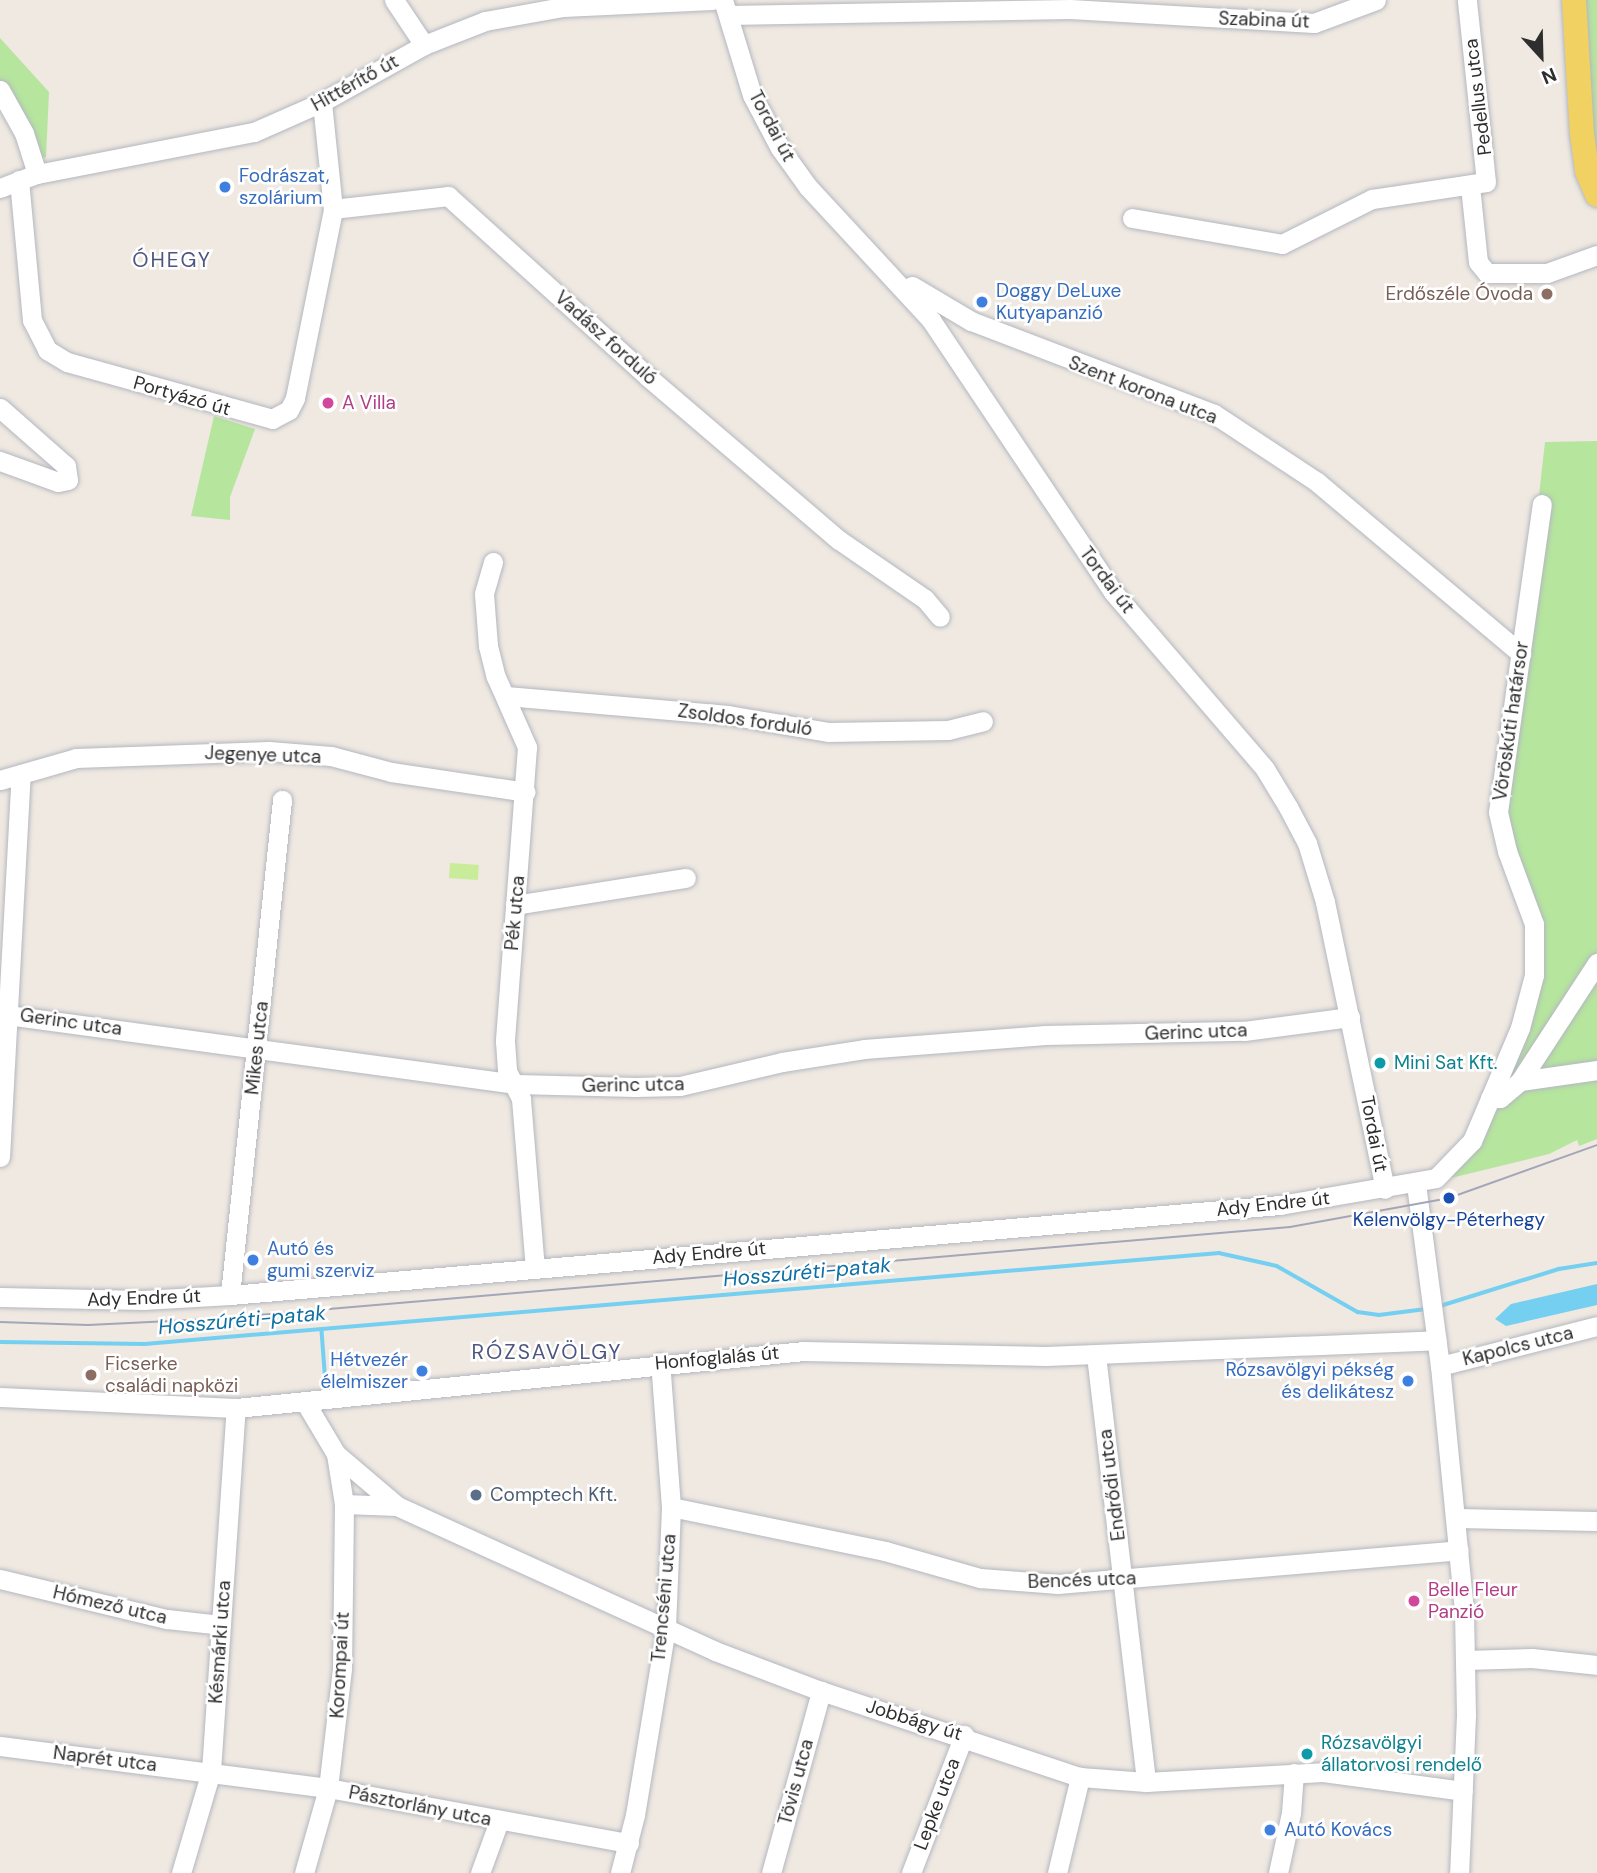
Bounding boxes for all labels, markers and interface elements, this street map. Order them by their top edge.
street label: Szabina út [1218,7,1310,33]
north arrow [1506,21,1576,91]
street label: Pedellus utca [1460,37,1496,157]
street label: Hittérítő út [307,50,403,116]
text: N [1538,62,1560,90]
street label: Tordai út [744,87,800,165]
place label: Fodrászat, szolárium [239,165,330,209]
marker: Fodrászat, szolárium [217,179,233,195]
district label: ÓHEGY [133,247,211,273]
place label: Doggy DeLuxe Kutyapanzió [996,280,1121,324]
place label: Erdőszéle Óvoda [1386,283,1533,305]
street label: Vadász forduló [550,286,662,390]
marker: Erdőszéle Óvoda [1539,286,1555,302]
marker: Doggy DeLuxe Kutyapanzió [974,294,990,310]
street label: Szent korona utca [1065,351,1221,429]
street label: Portyázó út [131,371,233,421]
place label: A Villa [342,392,396,414]
marker: A Villa [320,395,336,411]
street label: Tordai út [1075,542,1139,618]
street label: Vöröskúti határsor [1488,640,1534,802]
street label: Zsoldos forduló [676,699,814,741]
street label: Jegenye utca [204,742,322,768]
street label: Pék utca [500,875,530,951]
street label: Mikes utca [241,1000,273,1096]
street label: Gerinc utca [18,1004,124,1040]
street label: Gerinc utca [1144,1019,1248,1045]
place label: Mini Sat Kft. [1394,1052,1497,1074]
marker: Mini Sat Kft. [1372,1055,1388,1071]
street label: Gerinc utca [581,1073,685,1097]
street label: Tordai út [1355,1094,1393,1174]
street label: Ady Endre út [1215,1187,1331,1221]
marker: Kelenvölgy-Péterhegy [1441,1190,1457,1206]
place label: Kelenvölgy-Péterhegy [1353,1209,1545,1231]
street label: Ady Endre út [651,1237,767,1269]
place label: Autó és gumi szerviz [267,1238,374,1282]
marker: Autó és gumi szerviz [245,1252,261,1268]
water label: Hosszúréti-patak [722,1252,892,1292]
street label: Ady Endre út [87,1285,201,1311]
water label: Hosszúréti-patak [157,1300,327,1340]
street label: Kapolcs utca [1460,1321,1576,1371]
district label: RÓZSAVÖLGY [473,1339,621,1365]
street label: Honfoglalás út [654,1341,780,1375]
place label: Hétvezér élelmiszer [320,1349,408,1393]
place label: Ficserke családi napközi [105,1353,238,1397]
place label: Rózsavölgyi pékség és delikátesz [1225,1359,1394,1403]
marker: Hétvezér élelmiszer [414,1363,430,1379]
marker: Ficserke családi napközi [83,1367,99,1383]
marker: Rózsavölgyi pékség és delikátesz [1400,1373,1416,1389]
street label: Endrődi utca [1094,1428,1130,1542]
place label: Comptech Kft. [490,1484,617,1506]
marker: Comptech Kft. [468,1487,484,1503]
street label: Trencséni utca [647,1533,681,1663]
street label: Bencés utca [1027,1567,1137,1593]
place label: Belle Fleur Panzió [1428,1579,1518,1623]
street label: Késmárki utca [204,1580,236,1704]
street label: Hómező utca [51,1581,169,1629]
marker: Belle Fleur Panzió [1406,1593,1422,1609]
street label: Korompai út [326,1611,354,1719]
street label: Jobbágy út [863,1695,965,1745]
place label: Rózsavölgyi állatorvosi rendelő [1321,1732,1482,1776]
street label: Tövis utca [774,1736,818,1828]
street label: Naprét utca [52,1741,158,1777]
marker: Rózsavölgyi állatorvosi rendelő [1299,1746,1315,1762]
street label: Lepke utca [909,1755,965,1853]
street label: Pásztorlány utca [347,1781,493,1831]
place label: Autó Kovács [1284,1819,1392,1841]
marker: Autó Kovács [1262,1822,1278,1838]

